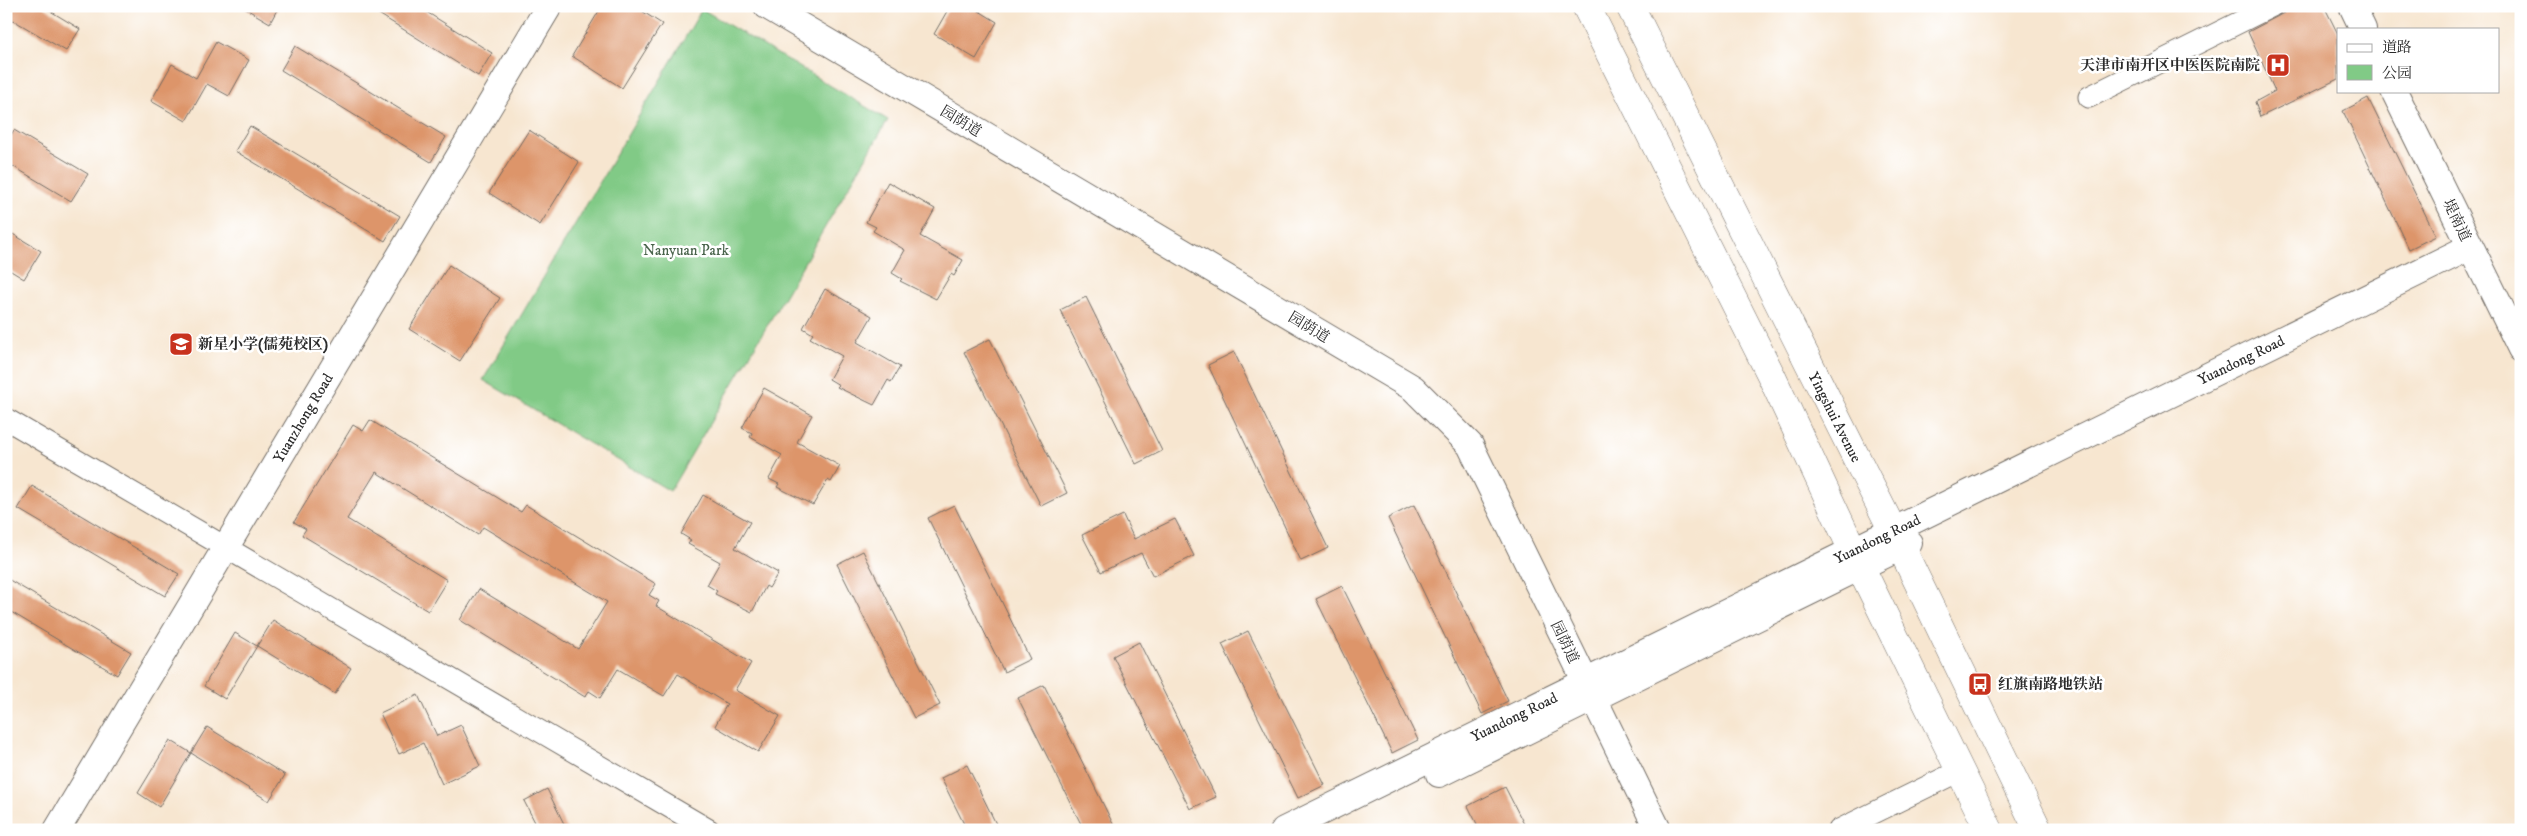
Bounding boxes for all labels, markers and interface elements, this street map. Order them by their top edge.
legend [2337,28,2500,92]
text: 道路 [2382,38,2412,57]
hospital icon: 天津市南开区中医医院南院 [2265,52,2291,78]
place label: 天津市南开区中医医院南院 [2080,56,2260,75]
text: 公园 [2382,64,2412,83]
street label: 园荫道 [937,102,985,141]
street label: 堤南道 [2438,196,2475,245]
park label: Nanyuan Park [643,241,729,260]
street label: 园荫道 [1285,308,1333,347]
school or university icon: 新星小学(儒苑校区) [168,331,194,357]
street label: Yuandong Road [2195,331,2288,390]
place label: 新星小学(儒苑校区) [198,335,328,354]
street label: Yingshui Avenue [1804,369,1865,466]
street label: Yuanzhong Road [269,370,338,466]
street label: Yuandong Road [1831,510,1924,569]
street label: 园荫道 [1546,618,1583,667]
bus stop icon: 红旗南路地铁站 [1967,671,1993,697]
place label: 红旗南路地铁站 [1998,675,2103,694]
street label: Yuandong Road [1468,688,1561,747]

